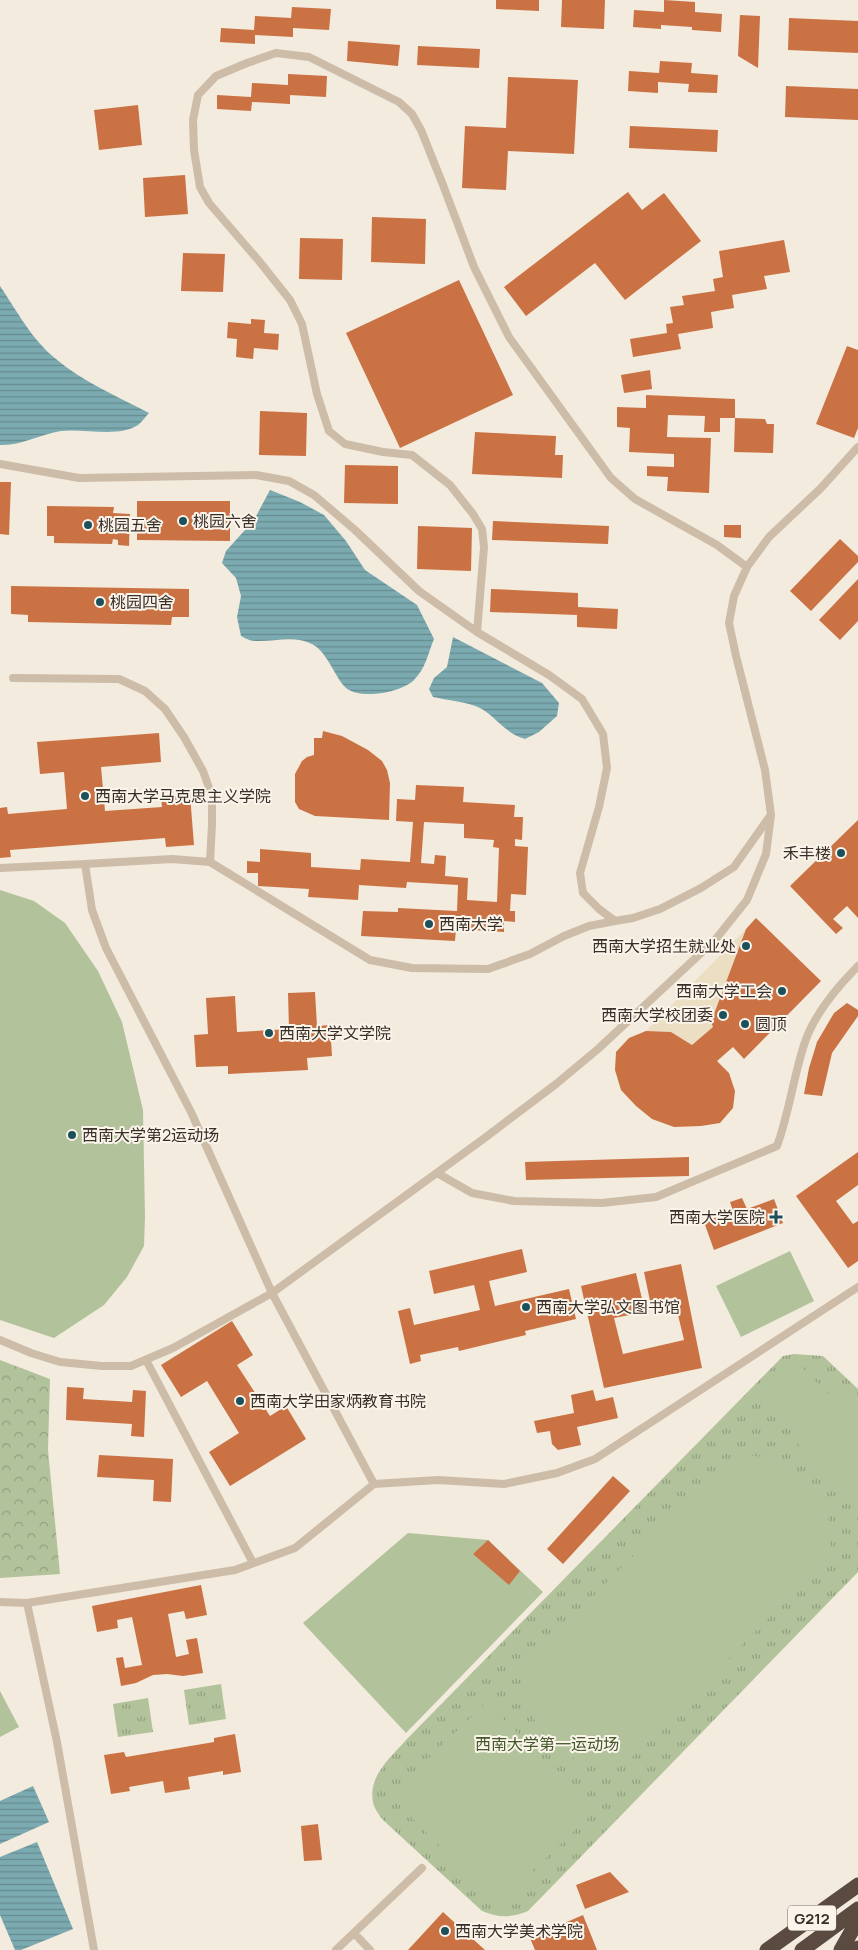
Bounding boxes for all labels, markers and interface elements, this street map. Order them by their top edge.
place label: 桃园六舍 [193,510,257,532]
place label: 桃园五舍 [98,514,162,536]
marker: 桃园六舍 [177,515,189,527]
marker: 桃园五舍 [82,519,94,531]
place label: 桃园四舍 [110,591,174,613]
marker: 桃园四舍 [94,596,106,608]
place label: 西南大学马克思主义学院 [95,785,271,807]
marker: 西南大学马克思主义学院 [79,790,91,802]
place label: 禾丰楼 [783,842,831,864]
marker: 禾丰楼 [835,847,847,859]
place label: 西南大学 [439,913,503,935]
marker: 西南大学 [423,918,435,930]
place label: 西南大学招生就业处 [592,935,736,957]
marker: 西南大学招生就业处 [740,940,752,952]
place label: 西南大学工会 [676,980,772,1002]
marker: 西南大学工会 [776,985,788,997]
place label: 西南大学校团委 [601,1004,713,1026]
marker: 西南大学校团委 [717,1009,729,1021]
place label: 圆顶 [755,1013,787,1035]
marker: 圆顶 [739,1018,751,1030]
place label: 西南大学文学院 [279,1022,391,1044]
marker: 西南大学文学院 [263,1027,275,1039]
place label: 西南大学第2运动场 [82,1124,219,1146]
marker: 西南大学第2运动场 [66,1129,78,1141]
place label: 西南大学医院 [669,1206,765,1228]
marker: 西南大学医院 [769,1210,783,1224]
place label: 西南大学弘文图书馆 [536,1296,680,1318]
marker: 西南大学弘文图书馆 [520,1301,532,1313]
place label: 西南大学田家炳教育书院 [250,1390,426,1412]
marker: 西南大学田家炳教育书院 [234,1395,246,1407]
park label: 西南大学第一运动场 [475,1733,619,1755]
road number: G212 [788,1906,836,1930]
place label: 西南大学美术学院 [455,1920,583,1942]
marker: 西南大学美术学院 [439,1925,451,1937]

